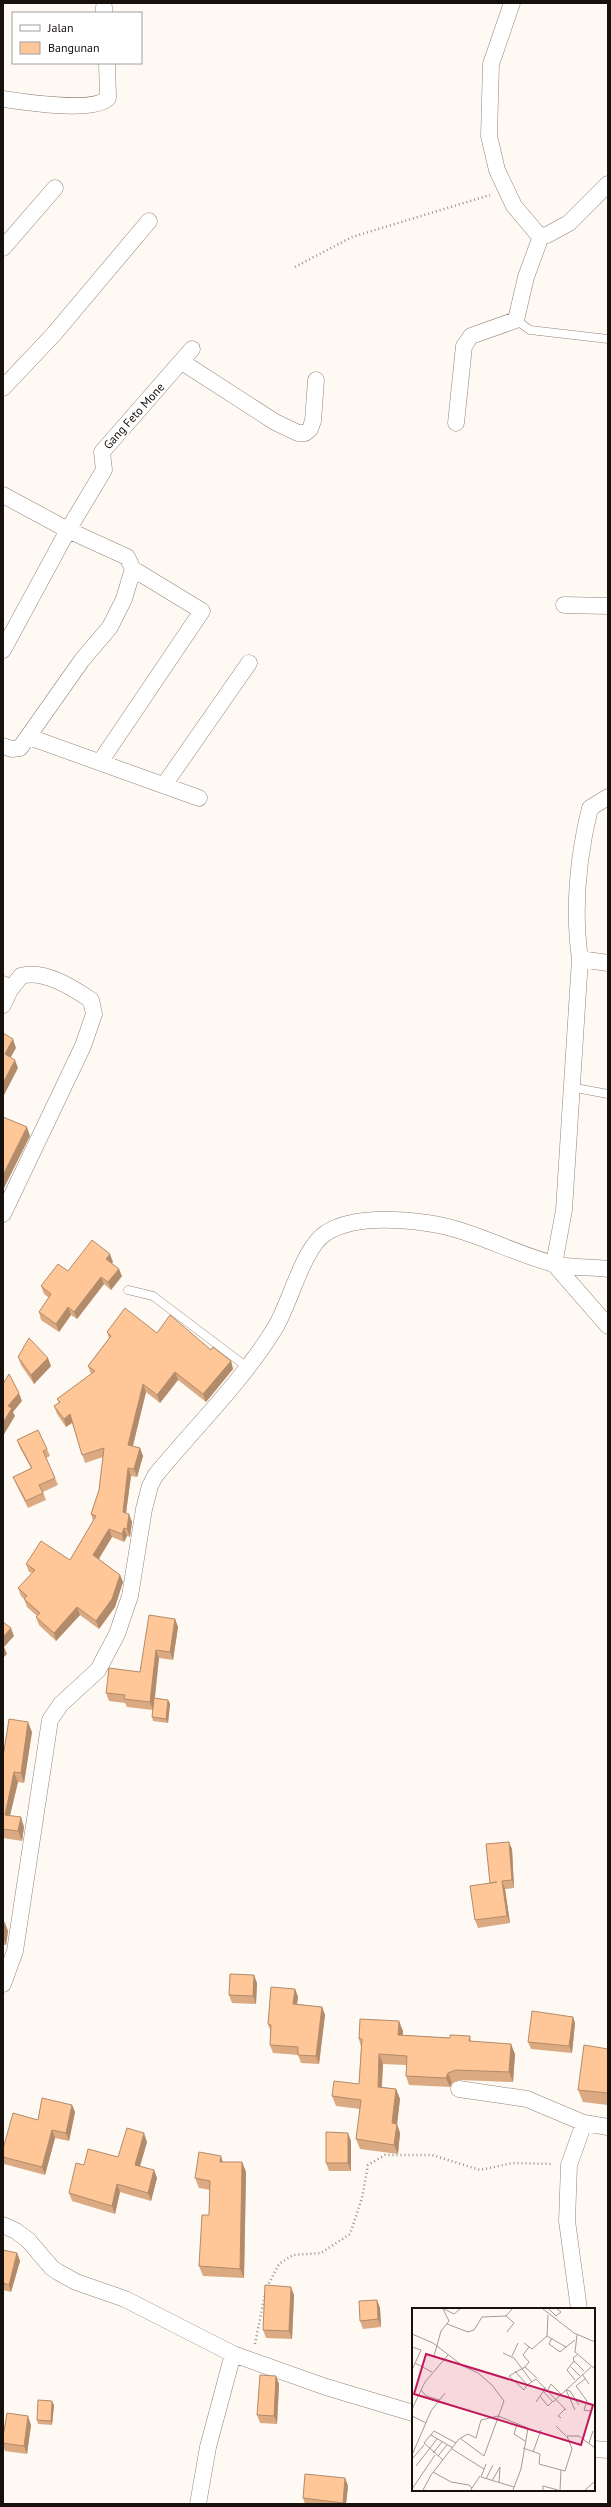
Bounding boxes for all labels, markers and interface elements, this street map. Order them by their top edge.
legend [12,12,142,64]
text: Jalan [47,20,73,35]
text: Bangunan [48,40,100,55]
street label: Gang Feto Mone [100,379,167,452]
inset map [412,2308,595,2491]

